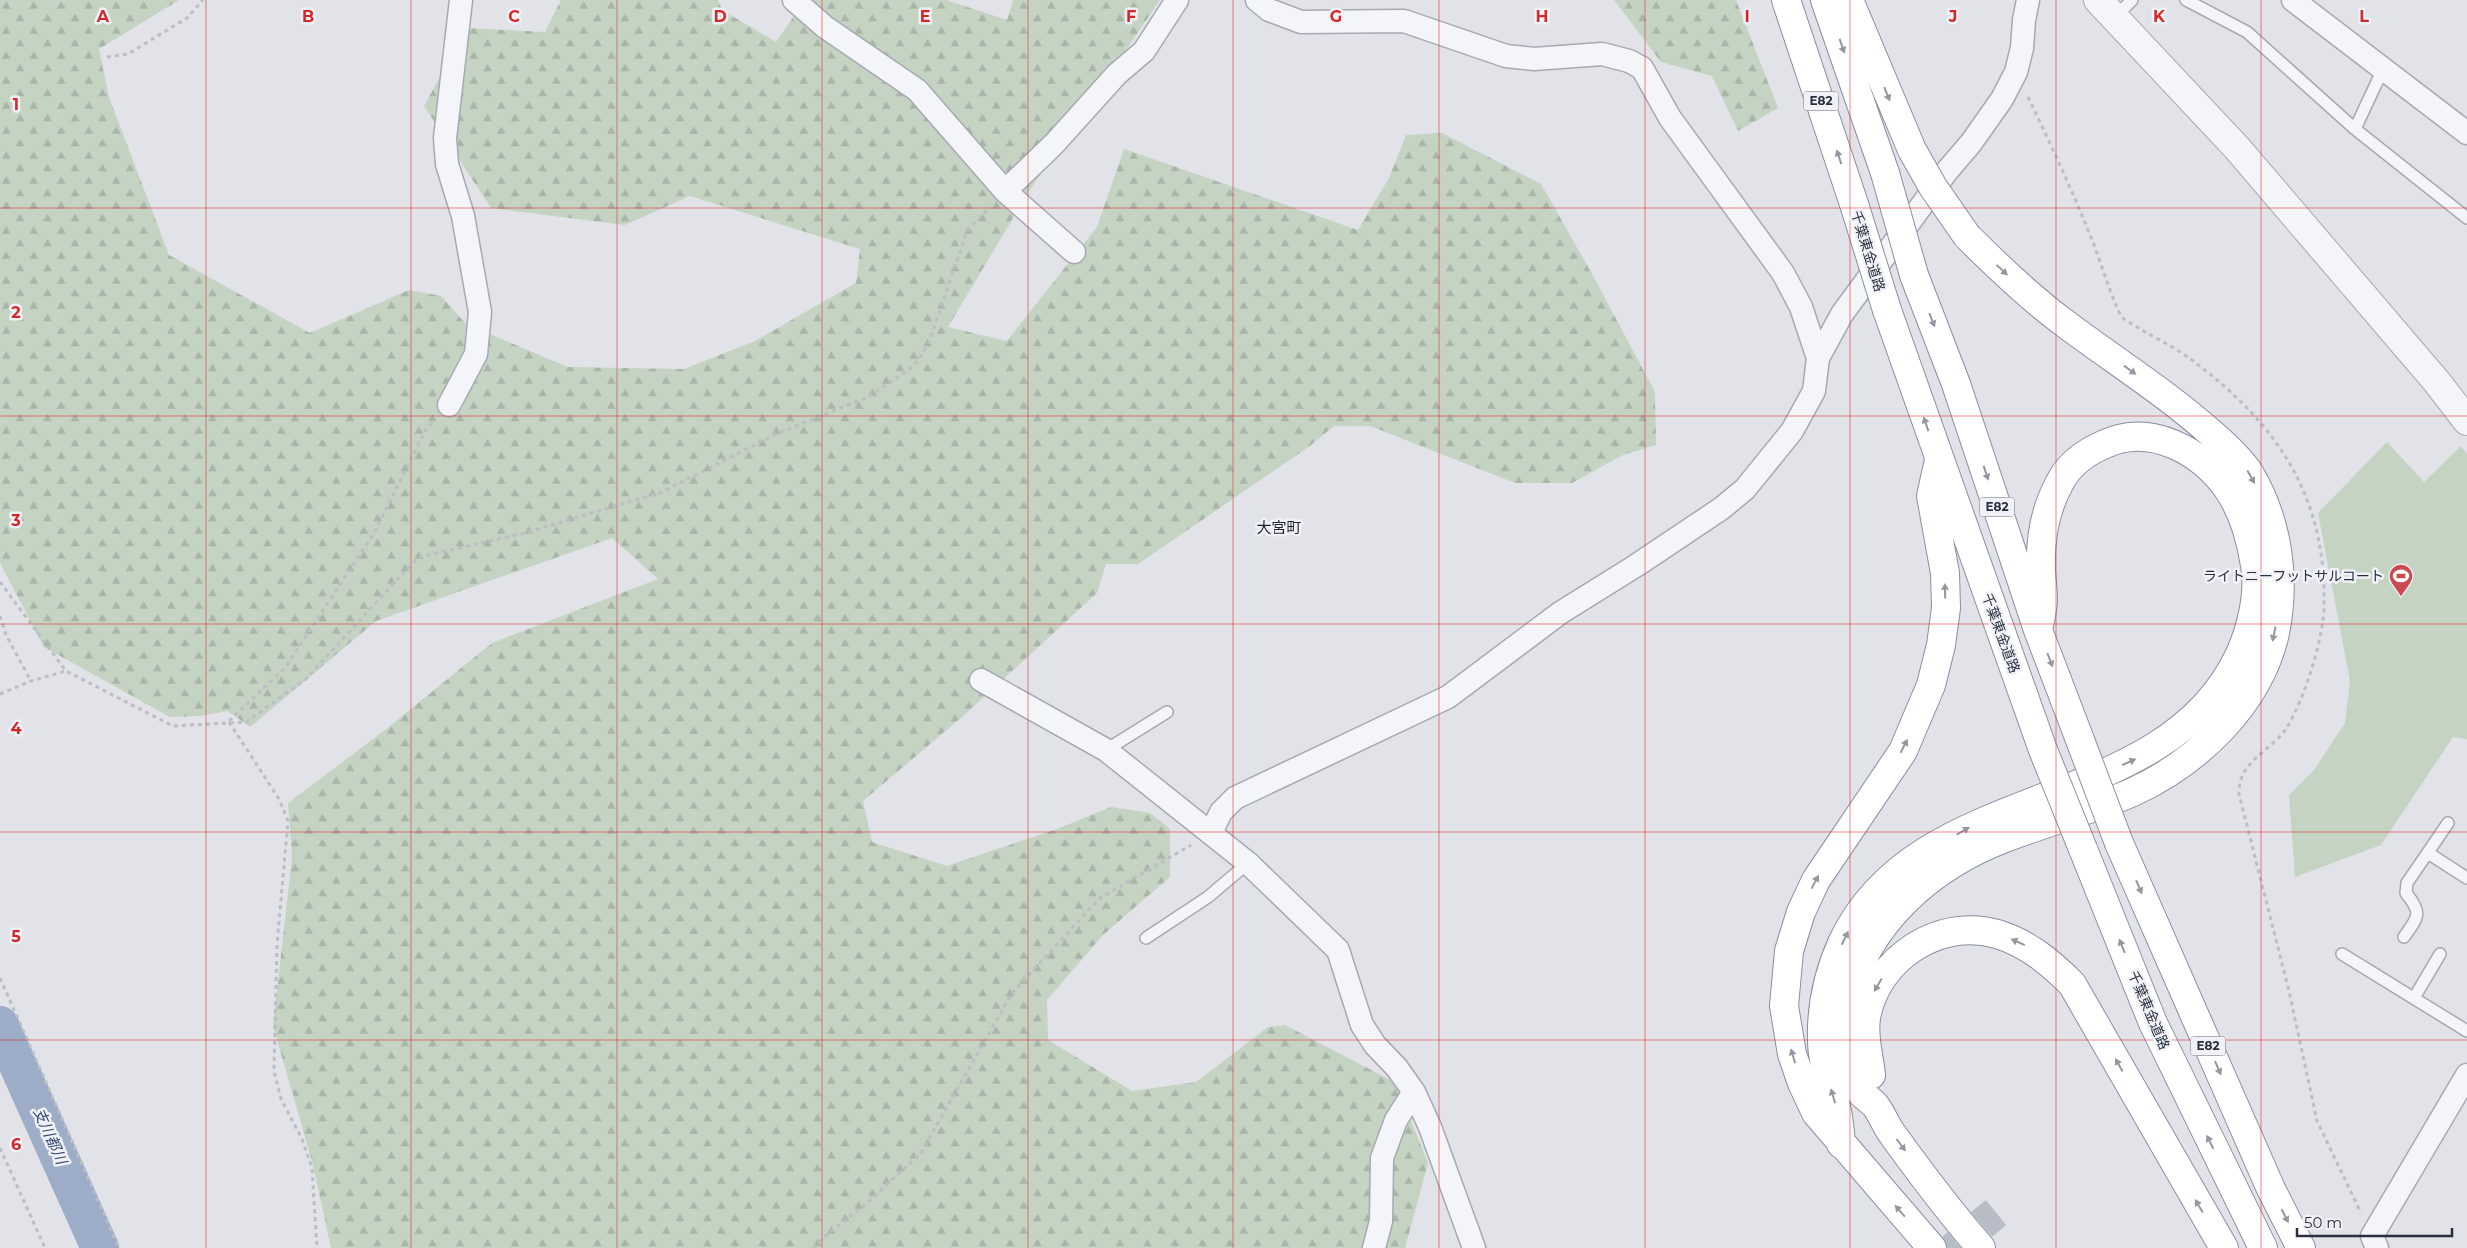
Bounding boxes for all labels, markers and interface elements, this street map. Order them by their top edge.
text: A [96,7,110,26]
text: B [302,7,314,26]
text: C [508,7,520,26]
text: D [713,7,727,26]
text: E [920,7,930,26]
text: F [1126,7,1136,26]
text: G [1330,7,1342,26]
text: H [1536,7,1548,26]
text: I [1744,7,1750,26]
text: J [1948,7,1957,26]
text: K [2153,7,2166,26]
text: L [2359,7,2369,26]
one-way arrow [1839,38,1846,53]
one-way arrow [1883,87,1891,102]
road number: E82 [1804,92,1838,110]
text: 1 [13,95,19,114]
one-way arrow [1834,149,1842,164]
street label: 千葉東金道路 [1847,208,1889,294]
one-way arrow [1996,264,2008,276]
text: 2 [11,303,21,322]
one-way arrow [1928,313,1936,328]
one-way arrow [2123,365,2137,375]
one-way arrow [1922,416,1930,431]
one-way arrow [1983,466,1990,481]
one-way arrow [2247,470,2255,484]
road number: E82 [1980,498,2014,516]
text: 3 [10,511,21,530]
district label: 大宮町 [1256,518,1302,537]
sports icon: ライトニーフットサルコート [2388,563,2414,597]
place label: ライトニーフットサルコート [2203,567,2384,585]
one-way arrow [1941,583,1949,599]
street label: 千葉東金道路 [1978,590,2024,676]
one-way arrow [2270,626,2278,642]
one-way arrow [2046,653,2054,668]
text: 4 [10,719,22,738]
one-way arrow [1900,739,1908,754]
one-way arrow [2122,757,2136,765]
one-way arrow [1955,827,1970,835]
one-way arrow [1811,876,1820,889]
one-way arrow [2135,880,2143,894]
text: 5 [11,927,21,946]
one-way arrow [1841,931,1849,945]
one-way arrow [2011,938,2025,946]
one-way arrow [2118,938,2126,953]
street label: 千葉東金道路 [2124,968,2174,1052]
one-way arrow [1874,979,1883,992]
road number: E82 [2190,1036,2226,1056]
one-way arrow [1789,1048,1797,1063]
one-way arrow [2115,1057,2123,1072]
one-way arrow [2214,1061,2222,1075]
one-way arrow [1829,1088,1837,1103]
water label: 支川都川 [30,1105,72,1169]
text: 6 [11,1135,21,1154]
one-way arrow [2206,1135,2214,1149]
one-way arrow [1895,1138,1906,1151]
one-way arrow [2195,1199,2204,1213]
one-way arrow [1894,1206,1906,1218]
scale bar [2297,1206,2452,1238]
one-way arrow [2281,1209,2289,1223]
text: 50 m [2304,1213,2342,1232]

